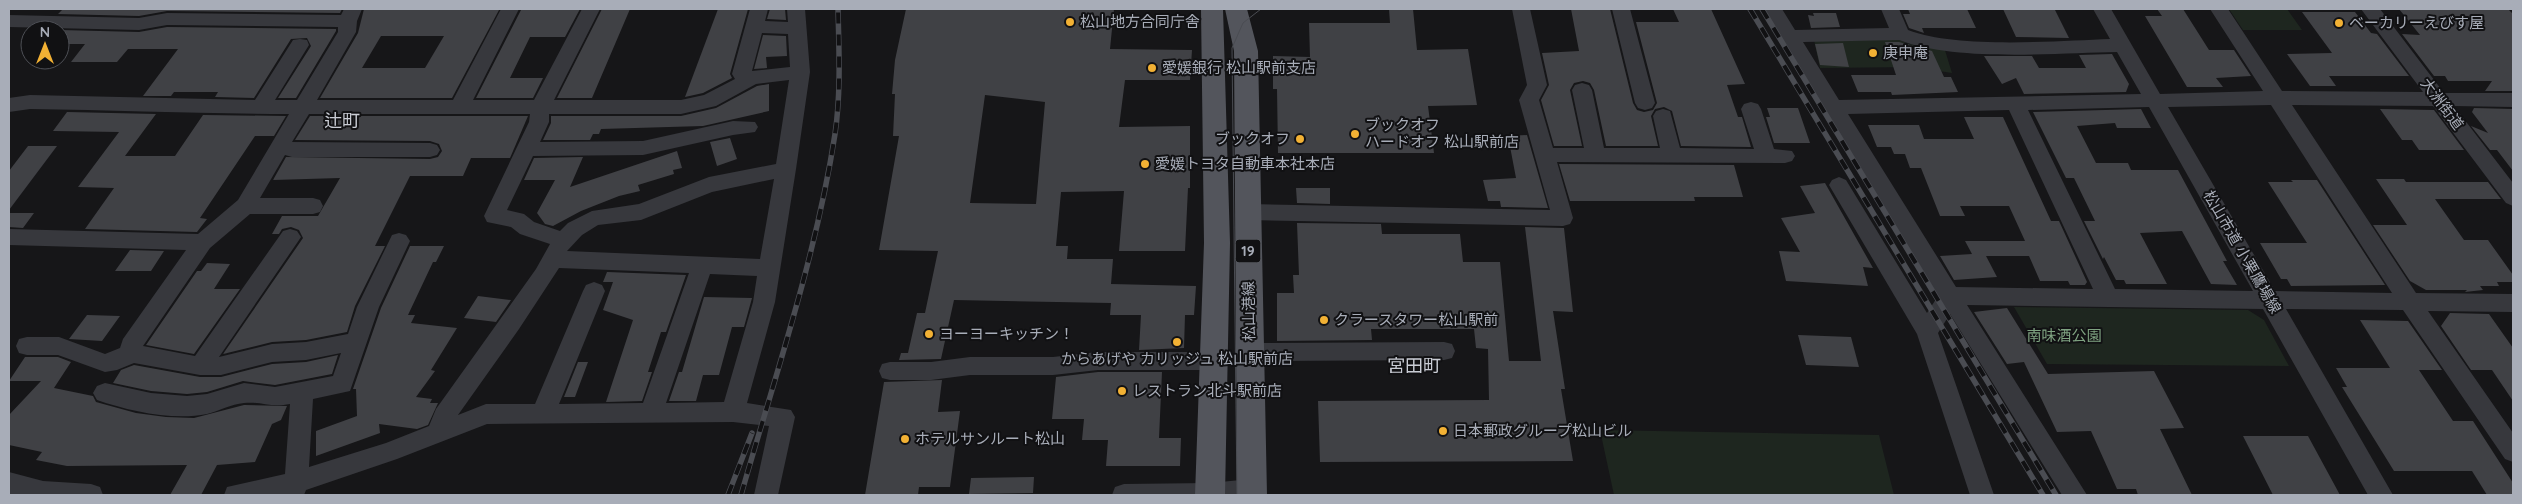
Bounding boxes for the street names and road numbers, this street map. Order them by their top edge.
street label: 大洲街道 [2417,74,2468,133]
street label: 松山市道 小栗鷹場線 [2199,187,2285,317]
road number: 19 [1236,240,1260,262]
street label: 松山港線 [1238,281,1259,341]

